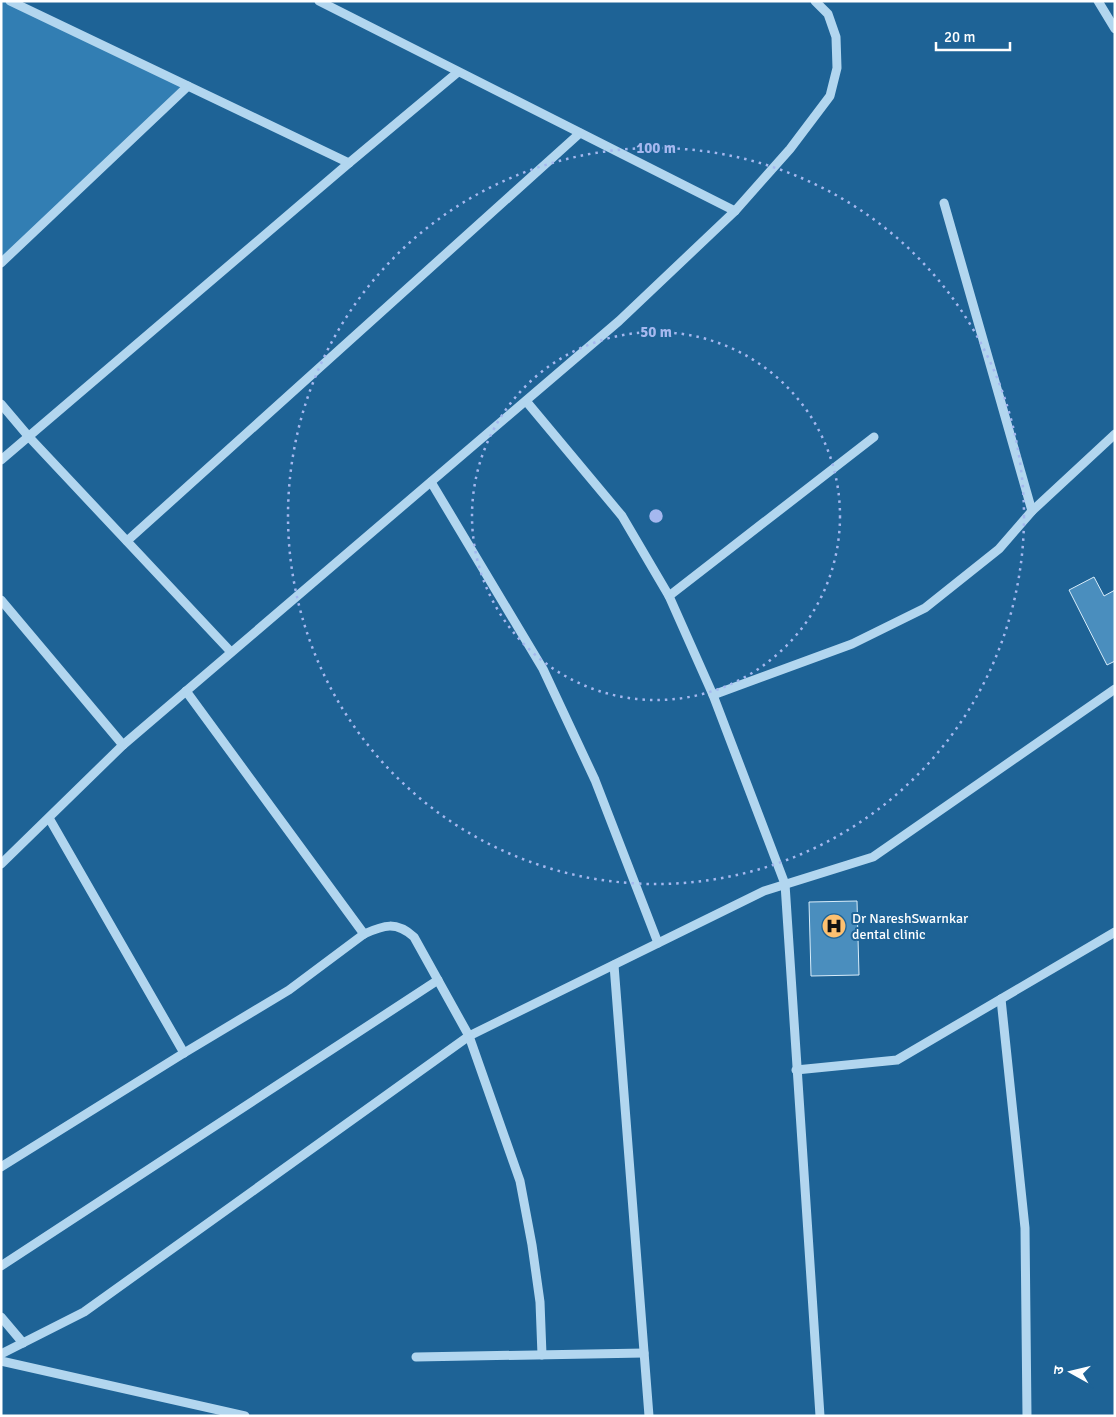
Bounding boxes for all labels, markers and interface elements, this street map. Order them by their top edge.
scale bar [936,20,1010,52]
text: 20 m [944,28,975,46]
text: 100 m [636,139,676,157]
text: 50 m [640,323,672,341]
centre of rings [647,507,665,525]
place label: Dr NareshSwarnkar dental clinic [852,910,969,943]
hospital icon: Dr NareshSwarnkar dental clinic [821,913,847,939]
north arrow [1046,1347,1096,1397]
text: उ [1050,1364,1068,1376]

